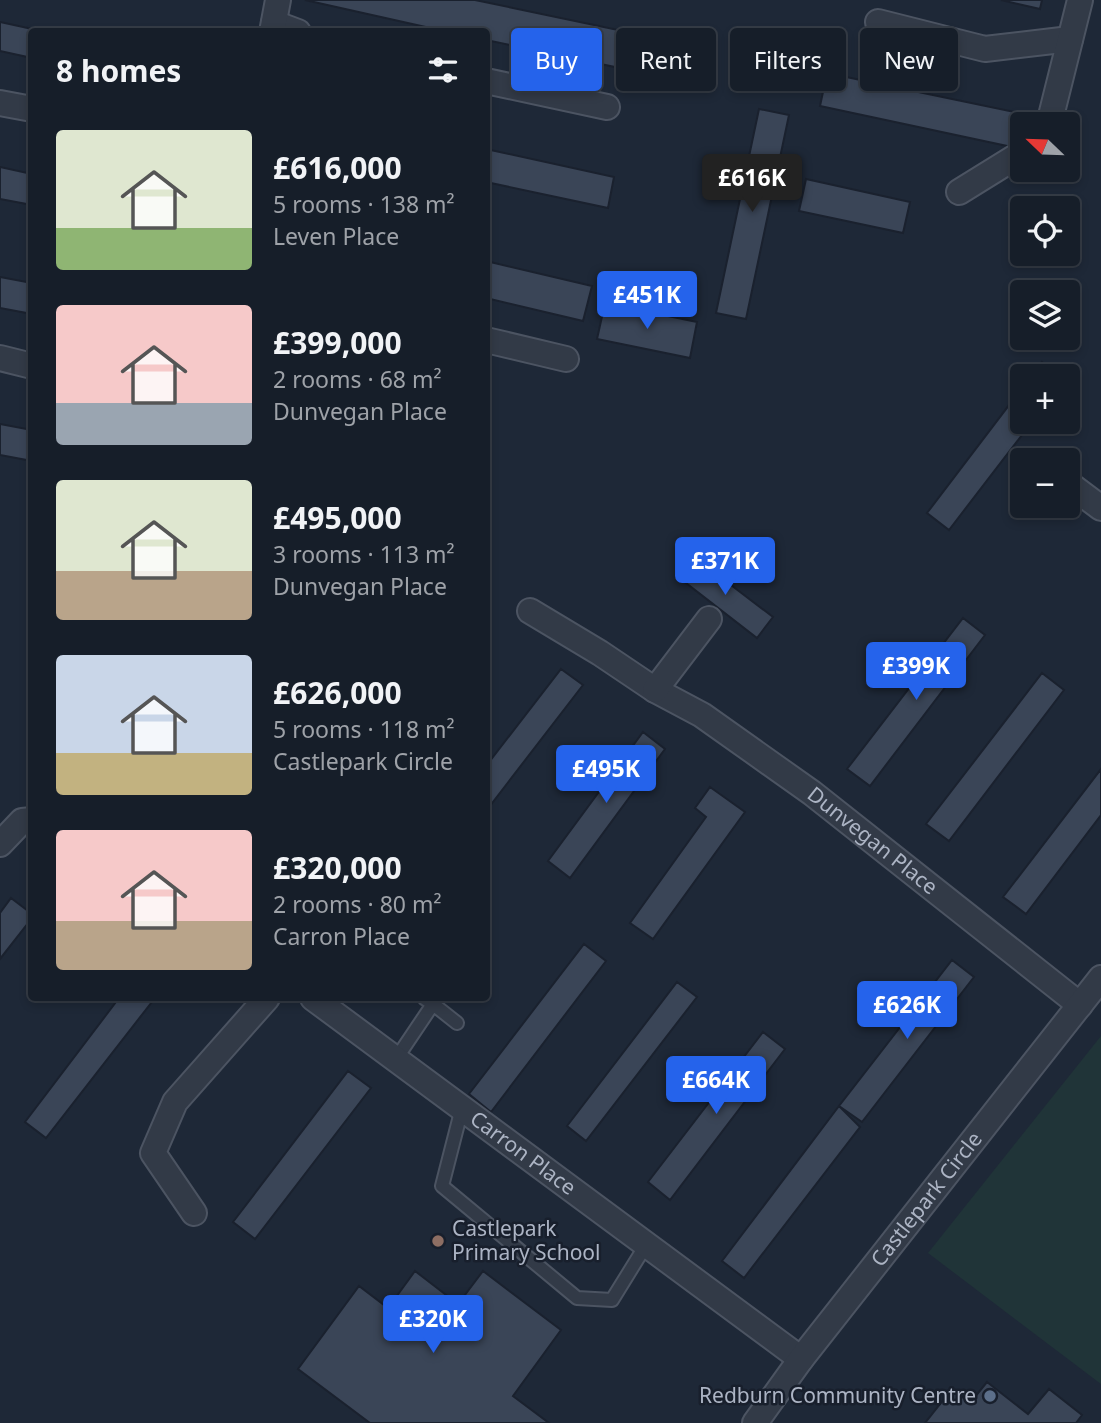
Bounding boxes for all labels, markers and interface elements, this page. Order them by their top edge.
chip: Buy [511,28,602,91]
chip: Rent [616,28,716,91]
chip: Filters [730,28,846,91]
chip: New [860,28,958,91]
text: 8 homes [56,50,181,91]
icon: filters [424,51,462,89]
north arrow [1010,112,1080,182]
map controls [1010,112,1080,518]
text: £616,000 [273,147,402,188]
pin: £616K [703,154,801,214]
icon: home [112,158,196,242]
text: £616K [718,161,786,193]
text: 5 rooms · 138 m² [273,188,455,220]
button: locate [1010,196,1080,266]
text: Leven Place [273,220,399,252]
pin: £451K [598,272,696,331]
text: £451K [613,278,681,310]
button: layers [1010,280,1080,350]
text: £399,000 [273,322,402,363]
icon: home [112,333,196,417]
text: 2 rooms · 68 m² [273,363,442,395]
button: + [1010,364,1080,434]
text: Dunvegan Place [273,395,447,427]
button: − [1010,448,1080,518]
text: £495,000 [273,497,402,538]
icon: home [112,508,196,592]
text: 3 rooms · 113 m² [273,538,455,570]
pin: £371K [676,538,774,597]
text: £371K [691,544,759,576]
text: Dunvegan Place [273,570,447,602]
pin: £399K [867,642,965,702]
text: £399K [882,649,950,681]
text: £626,000 [273,672,402,713]
icon: home [112,683,196,767]
text: 5 rooms · 118 m² [273,713,455,745]
text: Castlepark Circle [273,745,453,777]
pin: £495K [557,746,655,805]
text: £495K [572,752,640,784]
street label: Dunvegan Place [802,780,944,900]
text: £320,000 [273,847,402,888]
icon: home [112,858,196,942]
text: 2 rooms · 80 m² [273,888,442,920]
text: Carron Place [273,920,410,952]
pin: £626K [858,982,956,1041]
text: £626K [873,988,941,1020]
pin: £664K [667,1056,765,1116]
text: £664K [682,1063,750,1095]
street label: Carron Place [465,1104,582,1201]
street label: Castlepark Circle [864,1125,988,1272]
place label: Castlepark Primary School [452,1214,600,1266]
marker: Castlepark Primary School [430,1233,446,1249]
pin: £320K [384,1296,482,1355]
text: £320K [399,1302,467,1334]
place label: Redburn Community Centre [699,1381,976,1409]
marker: Redburn Community Centre [982,1388,998,1404]

